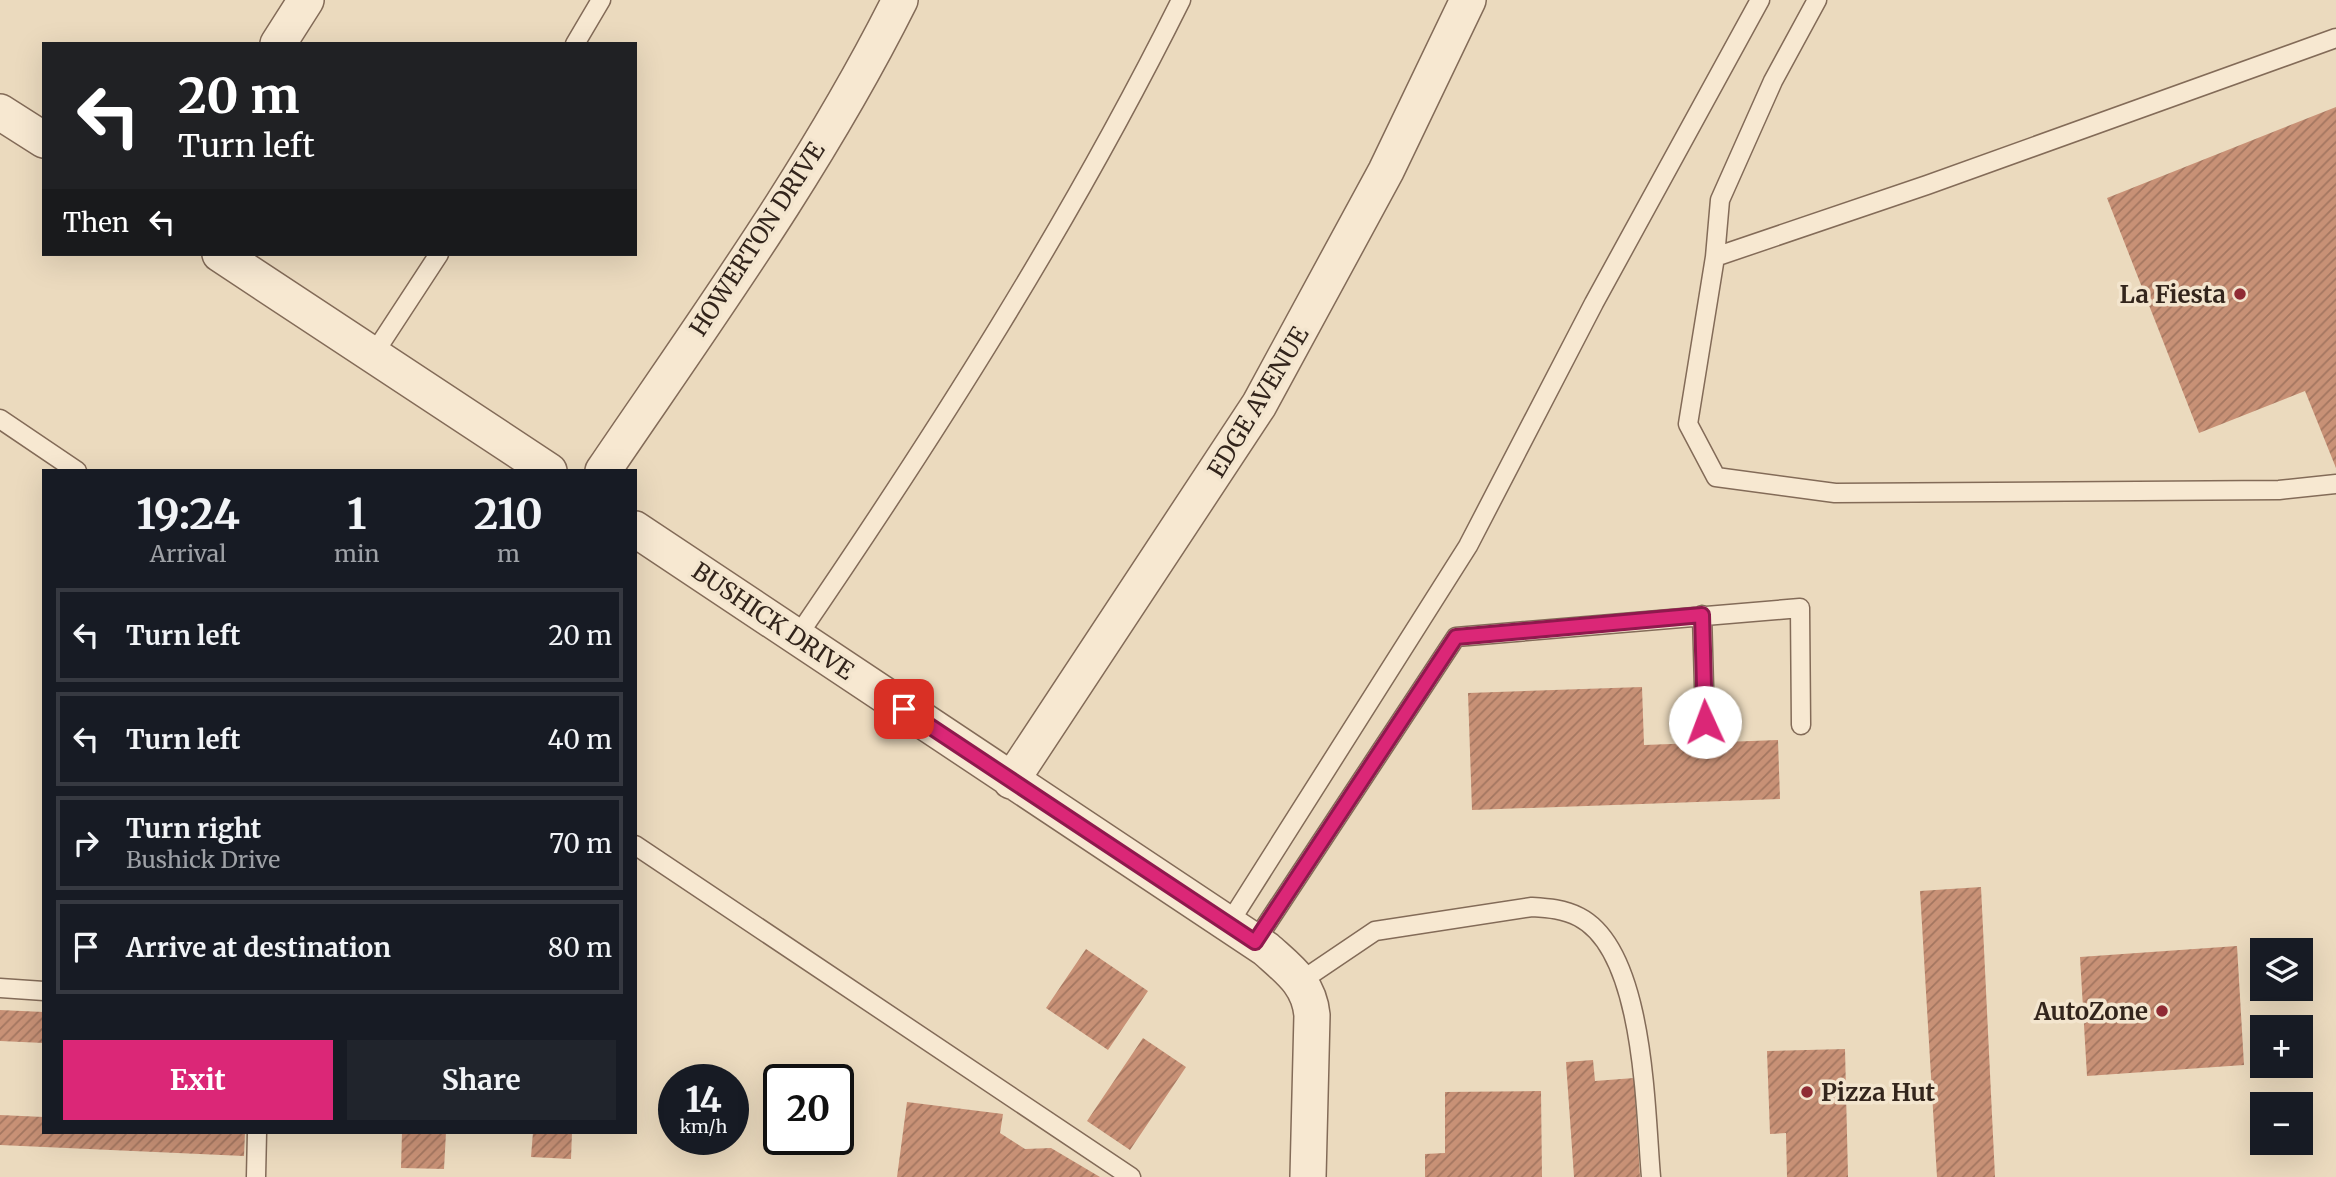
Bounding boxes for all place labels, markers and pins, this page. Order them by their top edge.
place label: La Fiesta [2120,279,2226,310]
marker: La Fiesta [2232,286,2248,302]
pin [874,679,934,739]
place label: AutoZone [2033,996,2148,1027]
marker: AutoZone [2154,1003,2170,1019]
place label: Pizza Hut [1821,1077,1936,1108]
marker: Pizza Hut [1799,1084,1815,1100]

